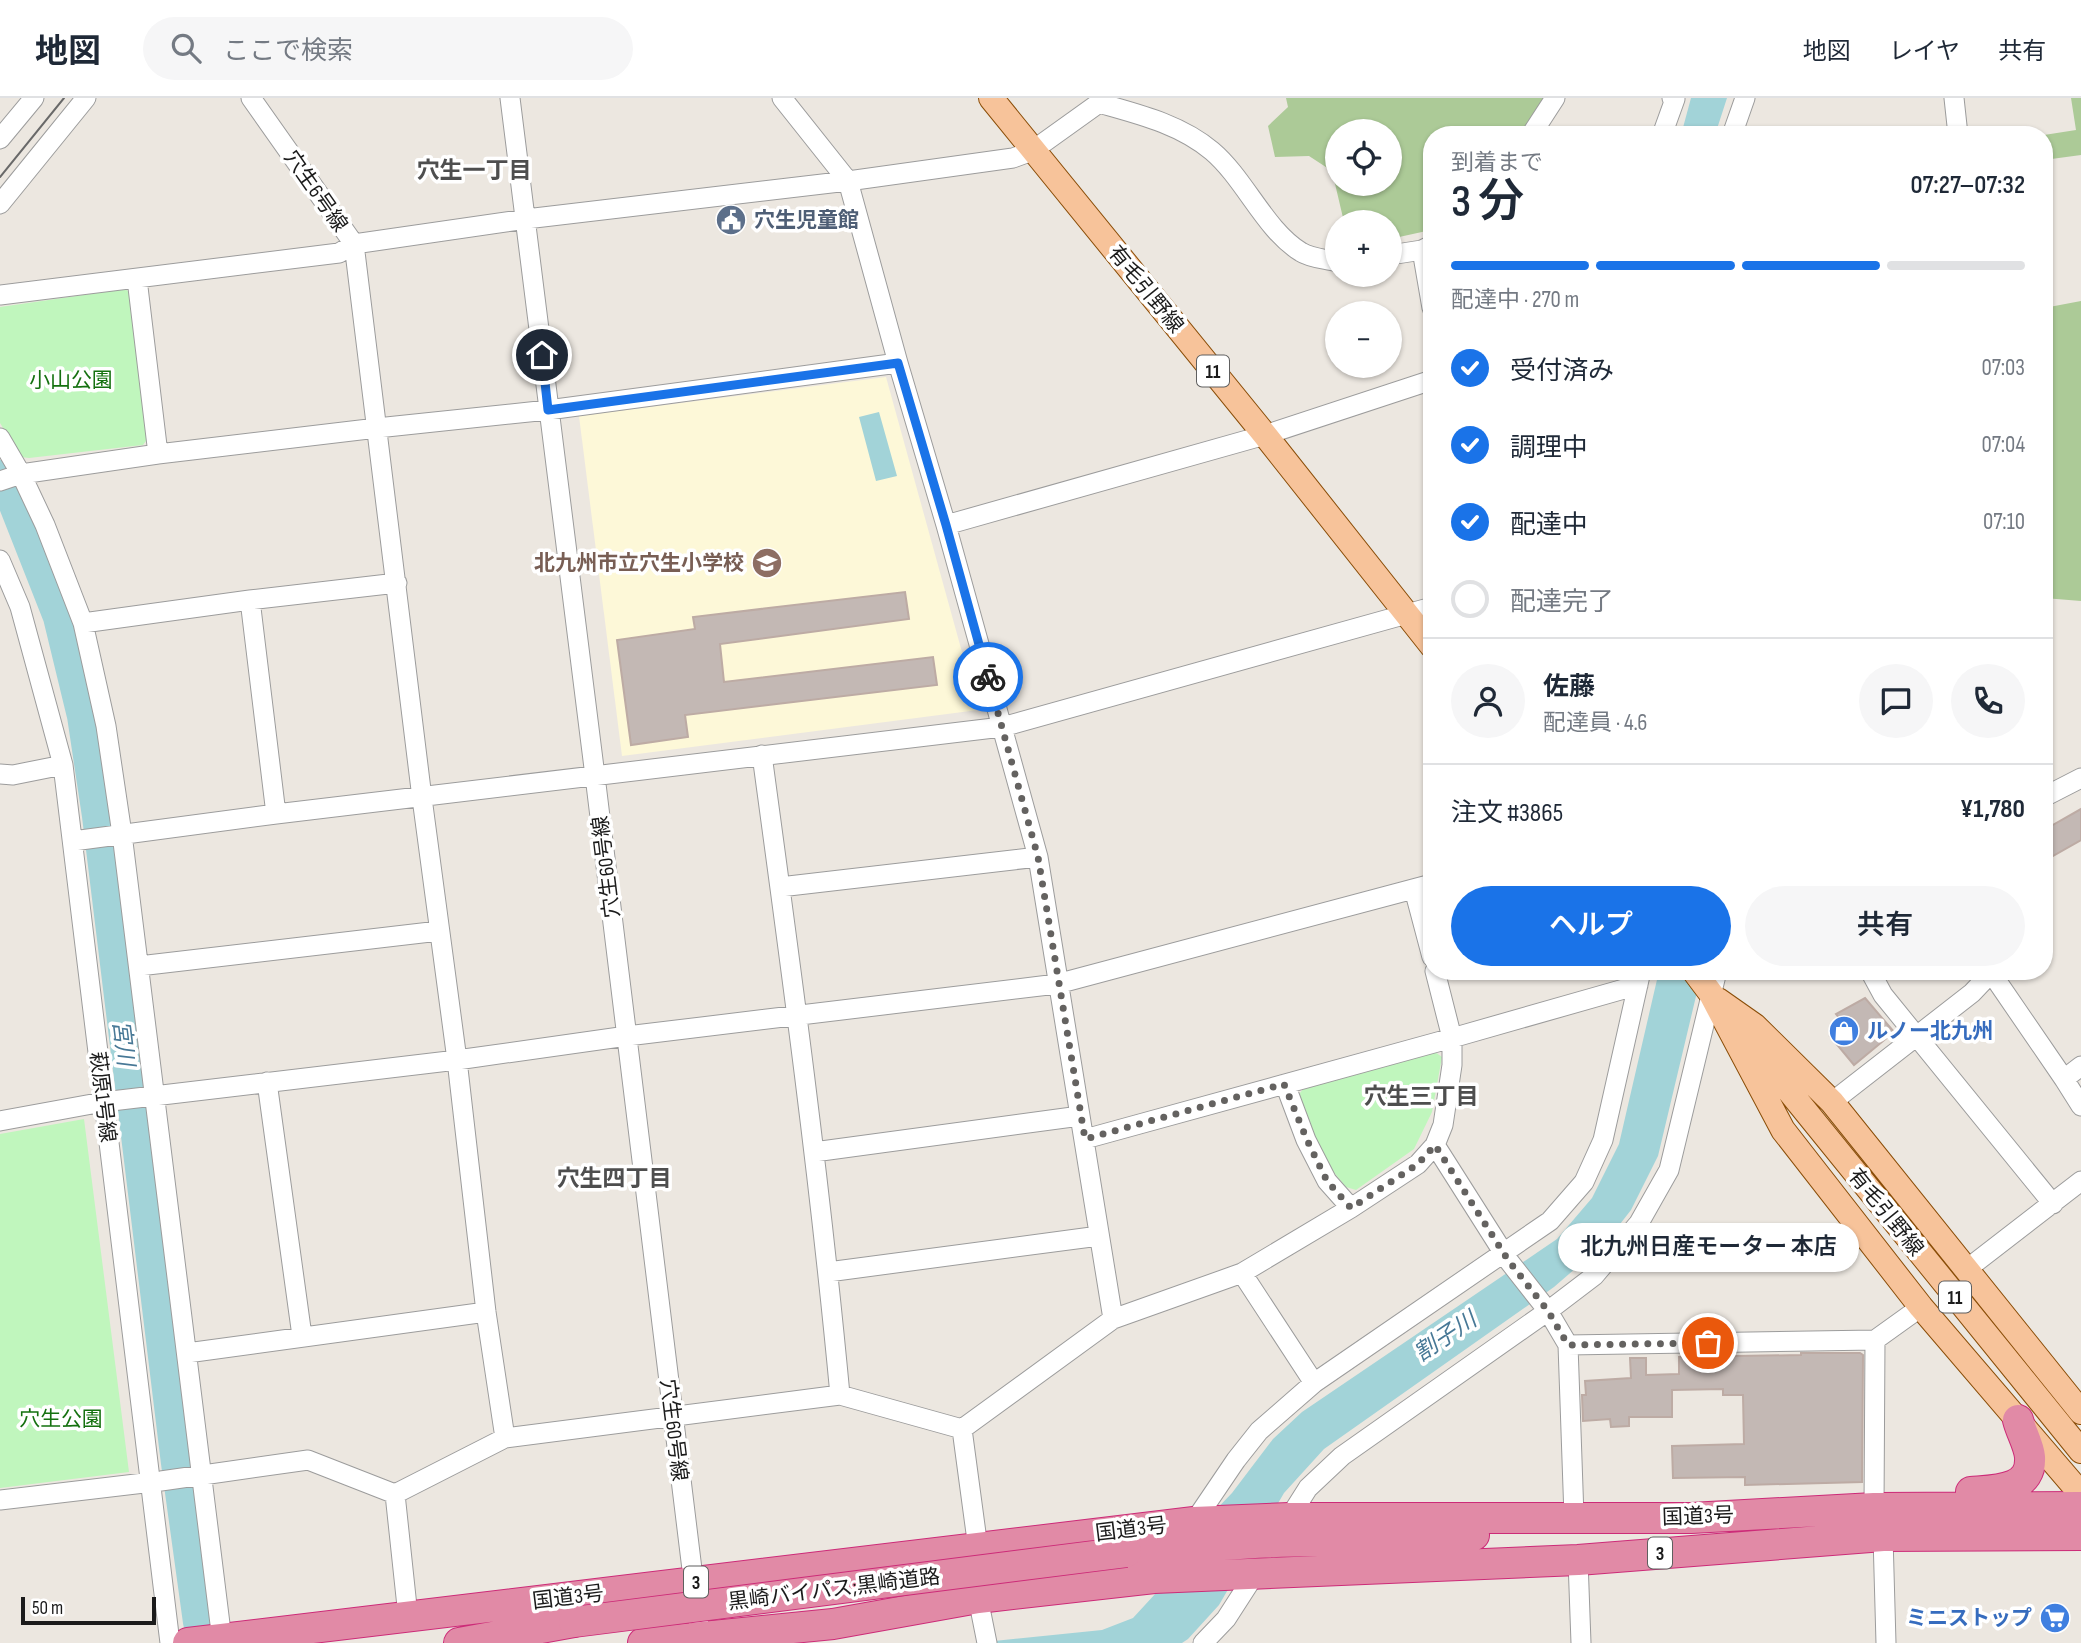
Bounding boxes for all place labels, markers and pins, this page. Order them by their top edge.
public building icon: 穴生児童館 [714,203,748,237]
place label: 穴生児童館 [754,208,859,233]
pin [512,325,572,385]
school or university icon: 北九州市立穴生小学校 [750,546,784,580]
place label: 北九州市立穴生小学校 [534,551,744,576]
shop icon: ルノー北九州 [1827,1014,1861,1048]
place label: ルノー北九州 [1867,1019,1993,1044]
callout: 北九州日産モーター 本店 [1558,1224,1858,1273]
pin [1678,1313,1738,1373]
supermarket icon: ミニストップ [2038,1601,2072,1635]
place label: ミニストップ [1906,1606,2032,1631]

